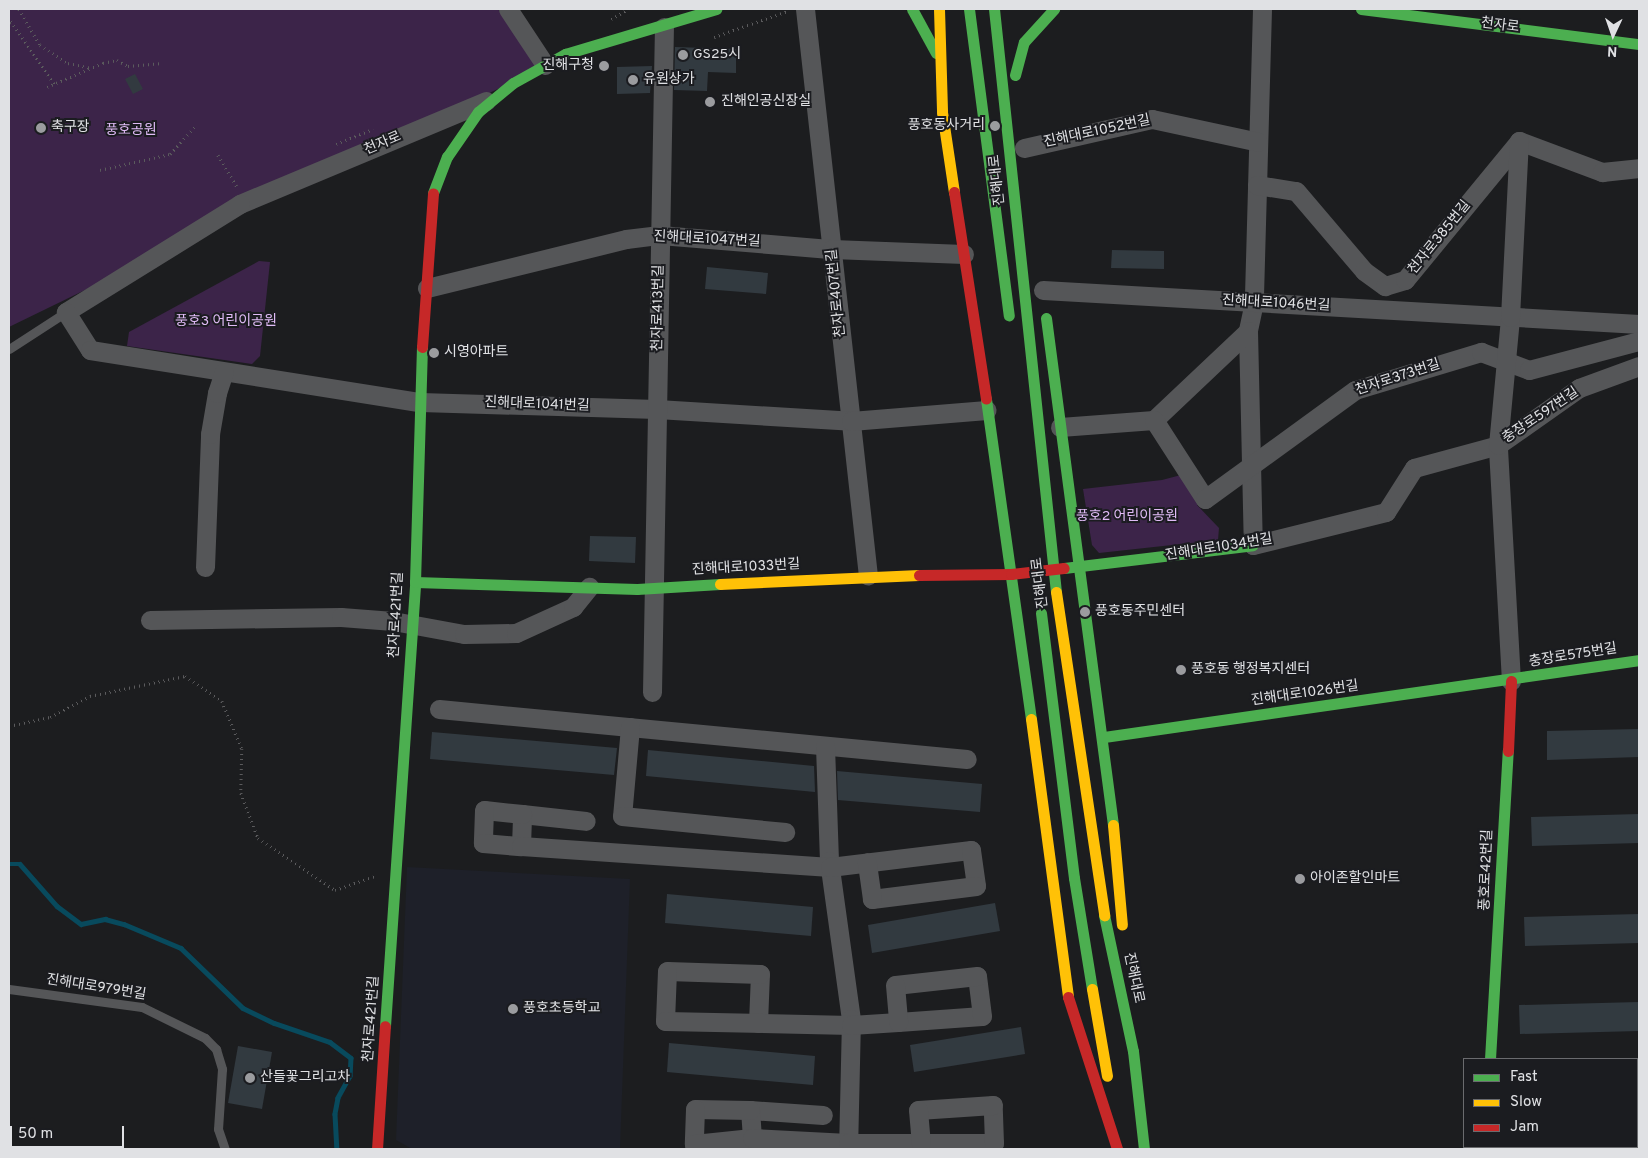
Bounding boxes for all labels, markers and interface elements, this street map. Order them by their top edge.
north arrow [1588,10,1638,60]
street label: 천자로 [1480,15,1520,37]
text: N [1607,42,1618,59]
place label: GS25시 [693,47,741,63]
marker: GS25시 [677,49,689,61]
place label: 진해구청 [542,58,594,74]
marker: 진해구청 [598,60,610,72]
place label: 유원상가 [643,72,695,88]
marker: 유원상가 [627,74,639,86]
place label: 진해인공신장실 [721,94,811,110]
marker: 진해인공신장실 [703,95,717,109]
street label: 진해대로1052번길 [1042,112,1152,152]
place label: 풍호동사거리 [908,118,985,134]
place label: 축구장 [51,120,90,136]
marker: 풍호동사거리 [989,120,1001,132]
marker: 축구장 [35,122,47,134]
park label: 풍호공원 [105,123,157,139]
street label: 천자로 [362,129,404,159]
street label: 진해대로 [987,154,1009,206]
street label: 천자로385번길 [1405,198,1475,278]
street label: 진해대로1047번길 [653,229,761,251]
street label: 천자로407번길 [824,248,850,338]
street label: 천자로413번길 [650,264,668,352]
street label: 진해대로1046번길 [1221,293,1331,315]
park label: 풍호3 어린이공원 [175,314,277,330]
place label: 시영아파트 [444,345,508,361]
marker: 시영아파트 [428,347,440,359]
street label: 천자로373번길 [1353,356,1443,400]
street label: 충장로597번길 [1500,384,1582,448]
street label: 진해대로1041번길 [484,395,590,415]
park label: 풍호2 어린이공원 [1076,509,1178,525]
street label: 진해대로1034번길 [1164,531,1274,565]
street label: 진해대로 [1030,556,1052,610]
street label: 진해대로1033번길 [691,557,801,579]
street label: 천자로421번길 [386,571,408,659]
place label: 풍호동주민센터 [1095,604,1185,620]
marker: 풍호동주민센터 [1079,606,1091,618]
street label: 충장로575번길 [1528,641,1618,671]
place label: 풍호동 행정복지센터 [1191,662,1310,678]
marker: 풍호동 행정복지센터 [1175,664,1187,676]
street label: 진해대로1026번길 [1250,678,1360,710]
street label: 풍호로42번길 [1477,829,1497,911]
place label: 아이존할인마트 [1310,871,1400,887]
marker: 아이존할인마트 [1294,873,1306,885]
street label: 진해대로 [1119,951,1147,1005]
street label: 진해대로979번길 [45,972,147,1004]
street label: 천자로421번길 [361,975,383,1063]
place label: 풍호초등학교 [523,1001,600,1017]
marker: 풍호초등학교 [507,1003,519,1015]
legend [1463,1058,1638,1148]
text: Fast [1510,1068,1538,1087]
place label: 산들꽃그리고차 [260,1070,350,1086]
marker: 산들꽃그리고차 [244,1072,256,1084]
text: Slow [1510,1093,1542,1112]
scale bar [12,1116,126,1148]
text: Jam [1510,1118,1539,1137]
text: 50 m [18,1125,53,1144]

